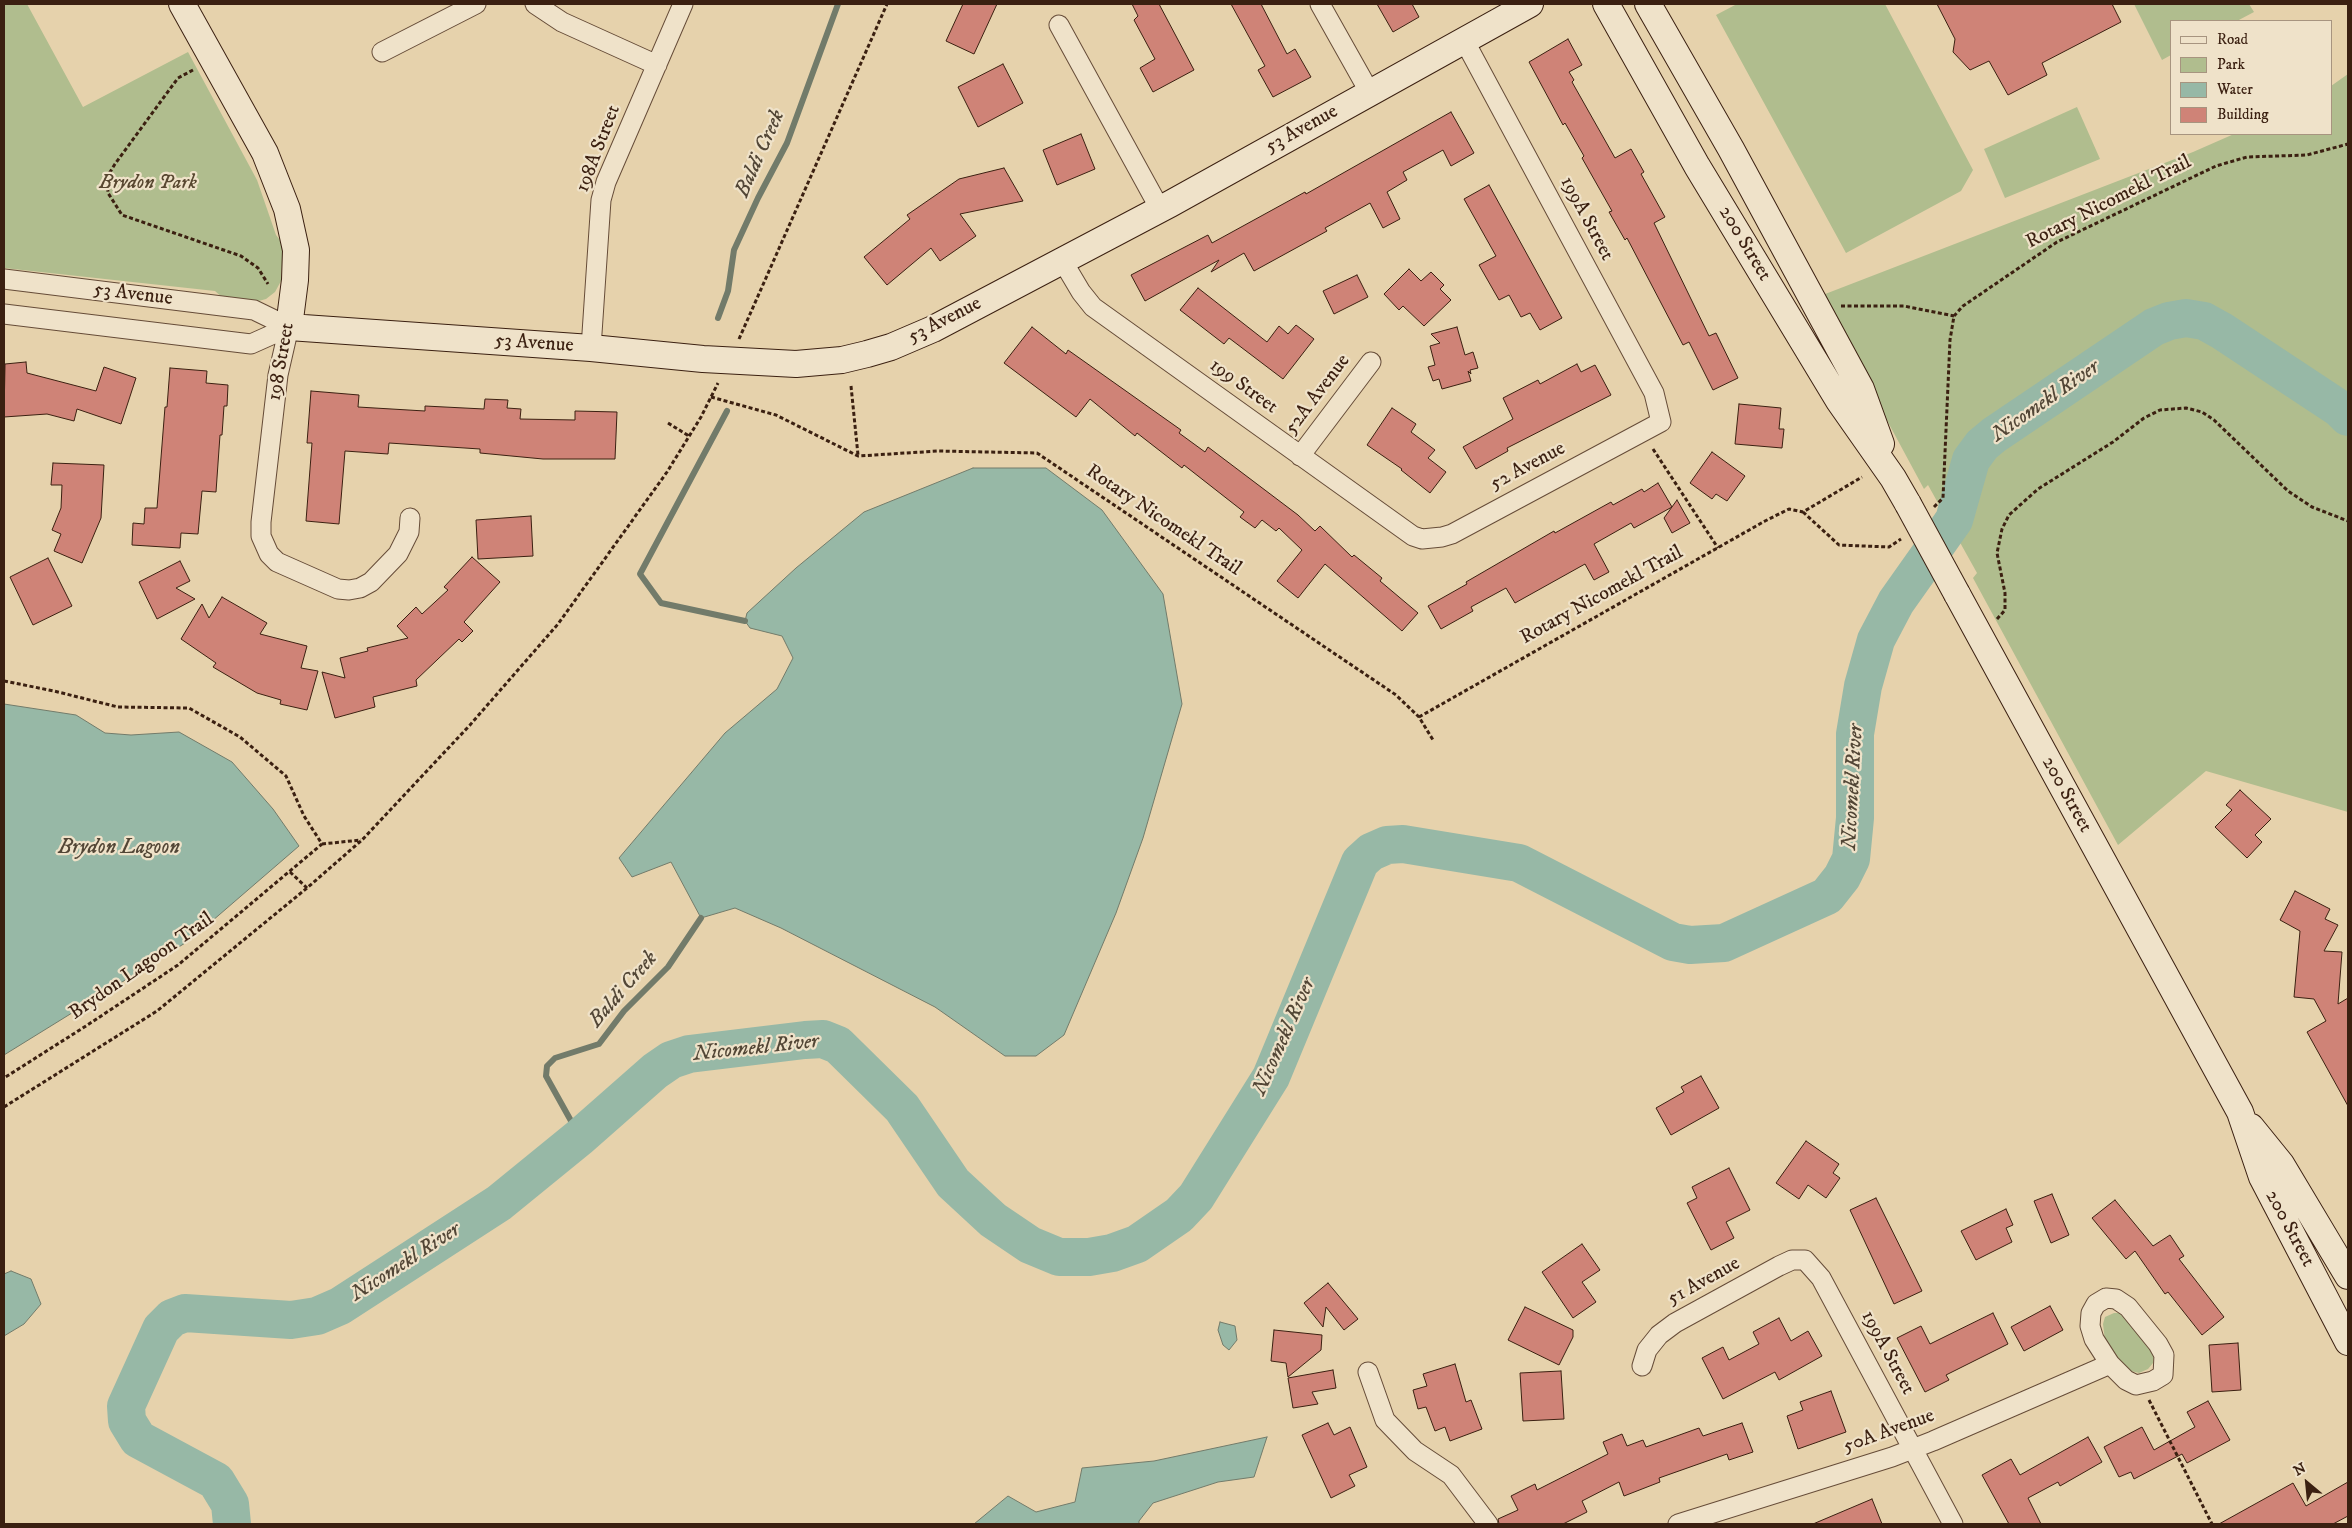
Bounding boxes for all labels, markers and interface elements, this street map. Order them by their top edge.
legend [2170,20,2332,135]
text: Road [2217,30,2248,49]
text: Park [2217,55,2245,74]
text: Water [2217,80,2253,99]
street label: 53 Avenue [1261,100,1343,160]
street label: 198A Street [571,102,627,196]
text: Building [2217,105,2269,124]
water label: Baldi Creek [731,107,791,201]
street label: Rotary Nicomekl Trail [2022,151,2196,255]
park label: Brydon Park [99,172,197,196]
street label: 199A Street [1554,173,1618,265]
street label: 200 Street [1712,202,1776,286]
street label: 53 Avenue [92,278,174,312]
street label: 53 Avenue [904,292,986,350]
street label: 198 Street [263,321,301,403]
street label: 53 Avenue [494,329,574,359]
street label: 52A Avenue [1280,350,1356,440]
street label: 199 Street [1204,354,1282,420]
water label: Nicomekl River [1987,356,2105,448]
street label: 52 Avenue [1486,437,1570,497]
street label: Rotary Nicomekl Trail [1081,460,1245,582]
street label: Rotary Nicomekl Trail [1517,541,1687,651]
water label: Nicomekl River [1838,724,1870,850]
street label: 200 Street [2035,753,2097,837]
water label: Brydon Lagoon [58,836,180,862]
street label: Brydon Lagoon Trail [65,908,219,1026]
water label: Baldi Creek [584,947,664,1033]
water label: Nicomekl River [1248,974,1322,1100]
water label: Nicomekl River [692,1030,820,1068]
street label: 200 Street [2259,1187,2319,1271]
water label: Nicomekl River [346,1218,466,1308]
street label: 51 Avenue [1664,1252,1744,1312]
street label: 199A Street [1855,1307,1919,1399]
street label: 50A Avenue [1840,1404,1938,1460]
north arrow [2282,1458,2332,1508]
text: N [2291,1459,2309,1480]

